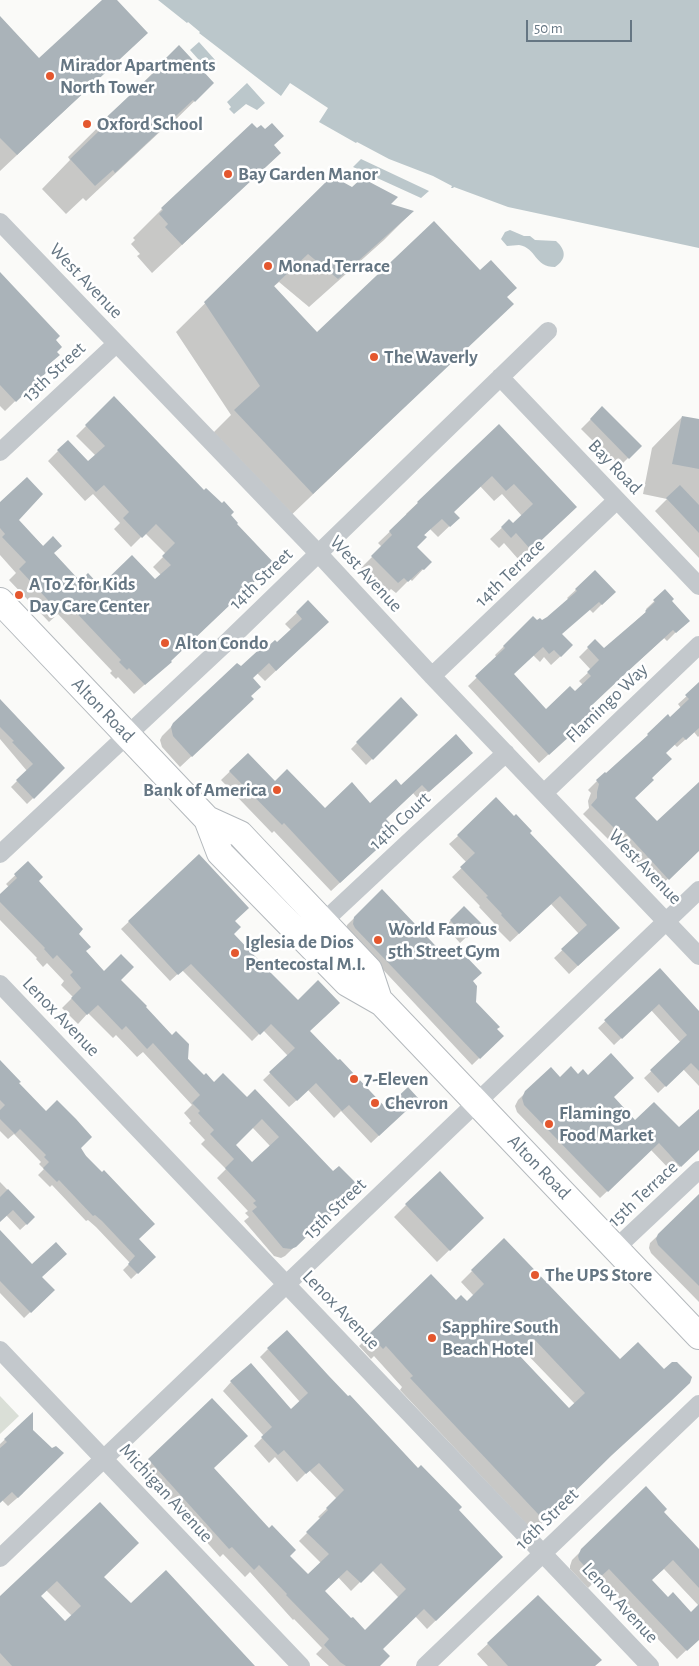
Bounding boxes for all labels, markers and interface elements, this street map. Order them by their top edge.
scale bar [529,10,635,42]
text: 50 m [534,21,563,36]
place label: Mirador Apartments North Tower [60,54,215,98]
marker: Mirador Apartments North Tower [44,70,56,82]
place label: Oxford School [97,113,203,135]
marker: Oxford School [81,118,93,130]
place label: Bay Garden Manor [238,163,378,185]
marker: Bay Garden Manor [222,168,234,180]
street label: West Avenue [44,238,128,324]
place label: Monad Terrace [278,255,390,277]
marker: Monad Terrace [262,260,274,272]
street label: 13th Street [18,337,90,407]
place label: The Waverly [384,346,478,368]
marker: The Waverly [368,351,380,363]
street label: Bay Road [583,435,647,499]
street label: West Avenue [325,531,407,617]
street label: 14th Terrace [470,534,550,612]
street label: 14th Street [224,543,298,615]
place label: A To Z for Kids Day Care Center [29,573,149,617]
marker: A To Z for Kids Day Care Center [13,589,25,601]
place label: Alton Condo [175,632,268,654]
marker: Alton Condo [159,637,171,649]
street label: Flamingo Way [561,658,653,748]
street label: Alton Road [67,673,139,747]
place label: Bank of America [143,779,267,801]
marker: Bank of America [271,784,283,796]
street label: 14th Court [365,787,435,855]
street label: West Avenue [603,824,687,910]
place label: World Famous 5th Street Gym [388,918,500,962]
place label: Iglesia de Dios Pentecostal M.I. [245,931,366,975]
marker: World Famous 5th Street Gym [372,934,384,946]
marker: Iglesia de Dios Pentecostal M.I. [229,947,241,959]
street label: Lenox Avenue [17,972,105,1062]
place label: 7-Eleven [364,1068,428,1090]
marker: 7-Eleven [348,1073,360,1085]
place label: Chevron [385,1092,448,1114]
marker: Chevron [369,1097,381,1109]
place label: Flamingo Food Market [559,1102,654,1146]
marker: Flamingo Food Market [543,1118,555,1130]
street label: Alton Road [503,1130,575,1204]
street label: 15th Terrace [603,1156,683,1232]
street label: 15th Street [299,1174,371,1244]
place label: The UPS Store [545,1264,652,1286]
street label: Lenox Avenue [297,1265,385,1355]
marker: The UPS Store [529,1269,541,1281]
place label: Sapphire South Beach Hotel [442,1316,559,1360]
marker: Sapphire South Beach Hotel [426,1332,438,1344]
street label: Michigan Avenue [114,1439,218,1547]
street label: 16th Street [511,1483,583,1555]
street label: Lenox Avenue [577,1558,663,1648]

